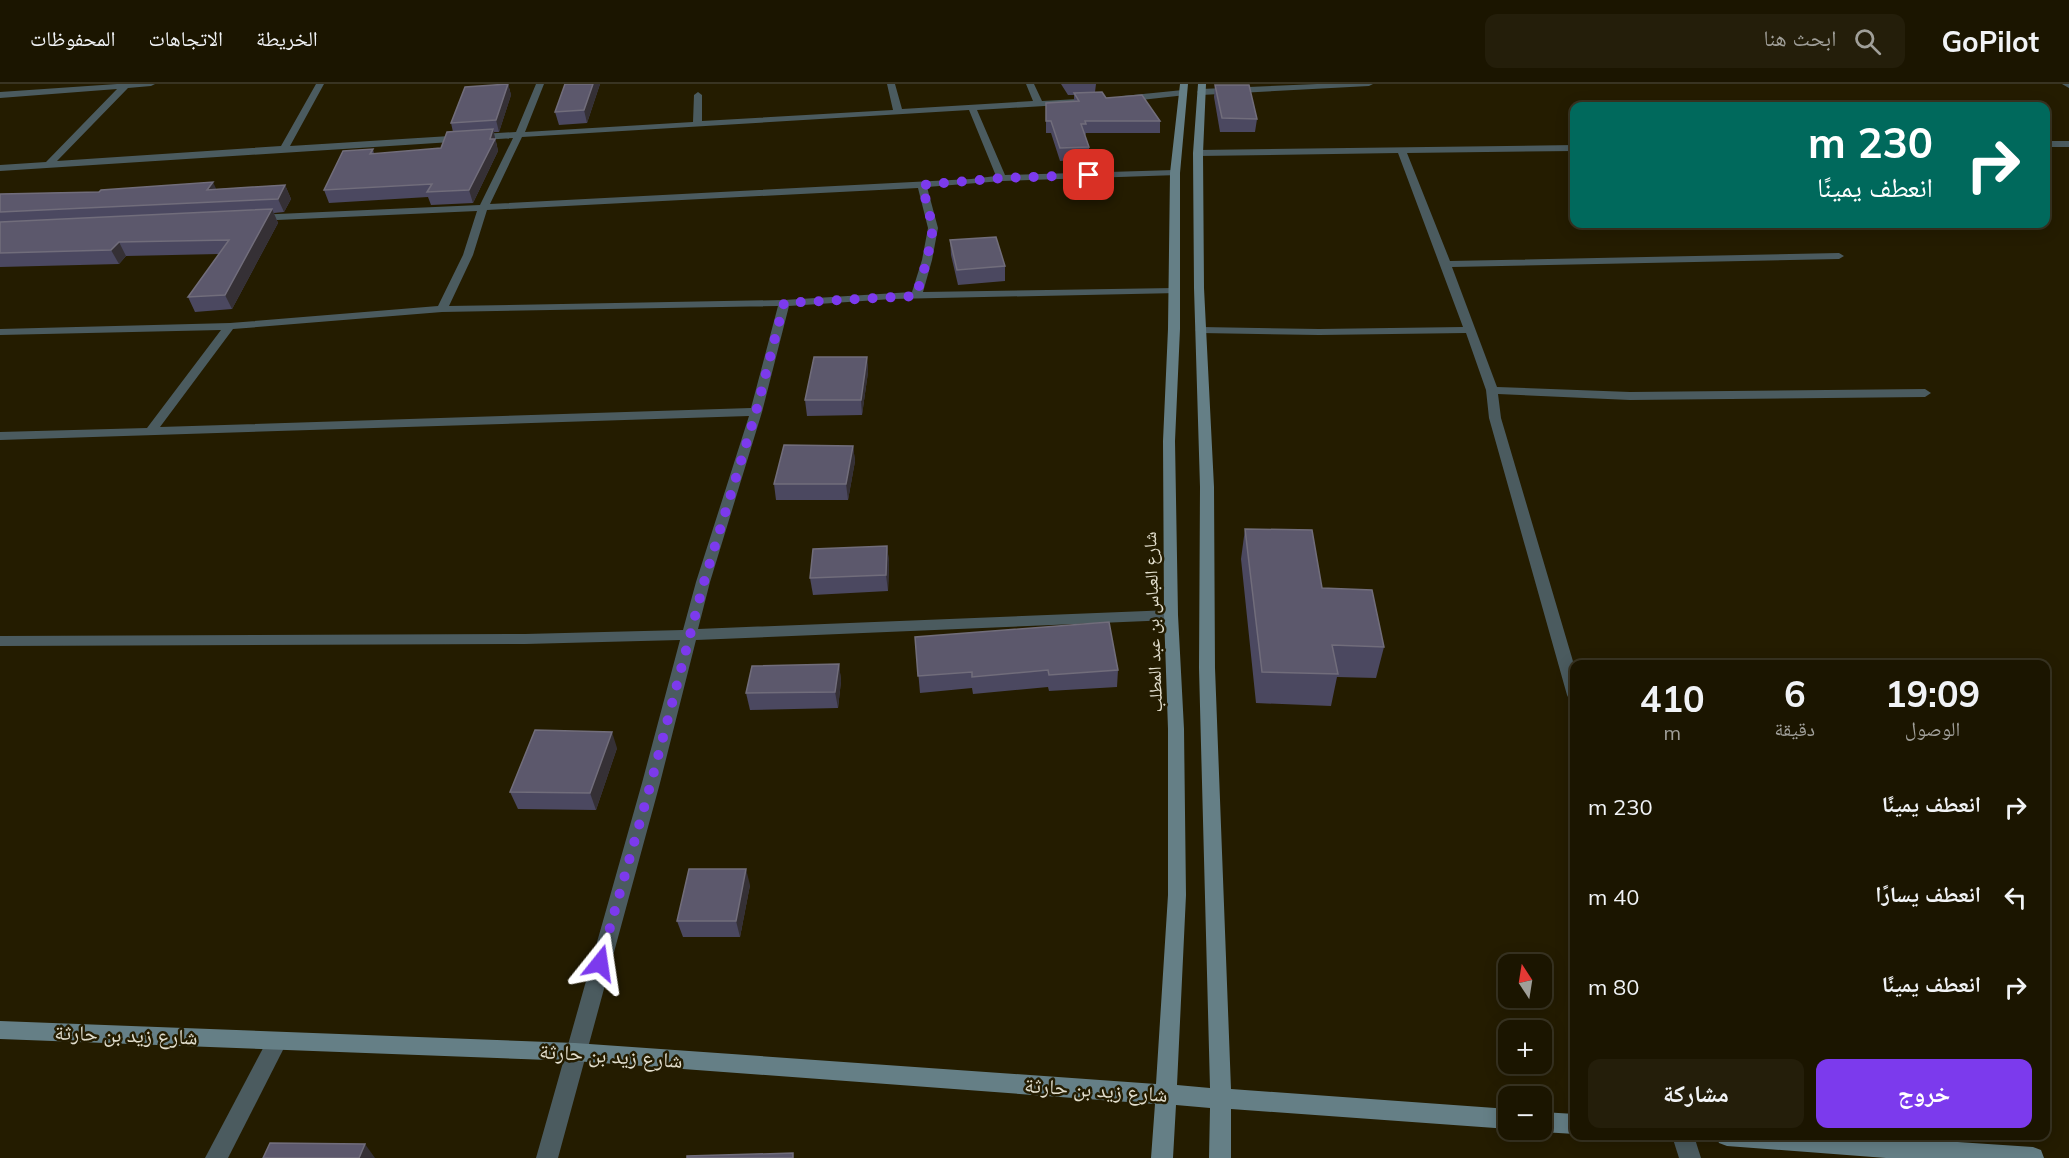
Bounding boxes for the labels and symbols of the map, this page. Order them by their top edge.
pin [1063,149,1114,200]
street label: شارع العباس بن عبد المطلب [1138,531,1167,713]
position arrow [568,931,632,995]
north arrow [1498,954,1552,1008]
street label: شارع زيد بن حارثة [54,1019,198,1050]
street label: شارع زيد بن حارثة [539,1037,683,1074]
street label: شارع زيد بن حارثة [1024,1071,1168,1108]

